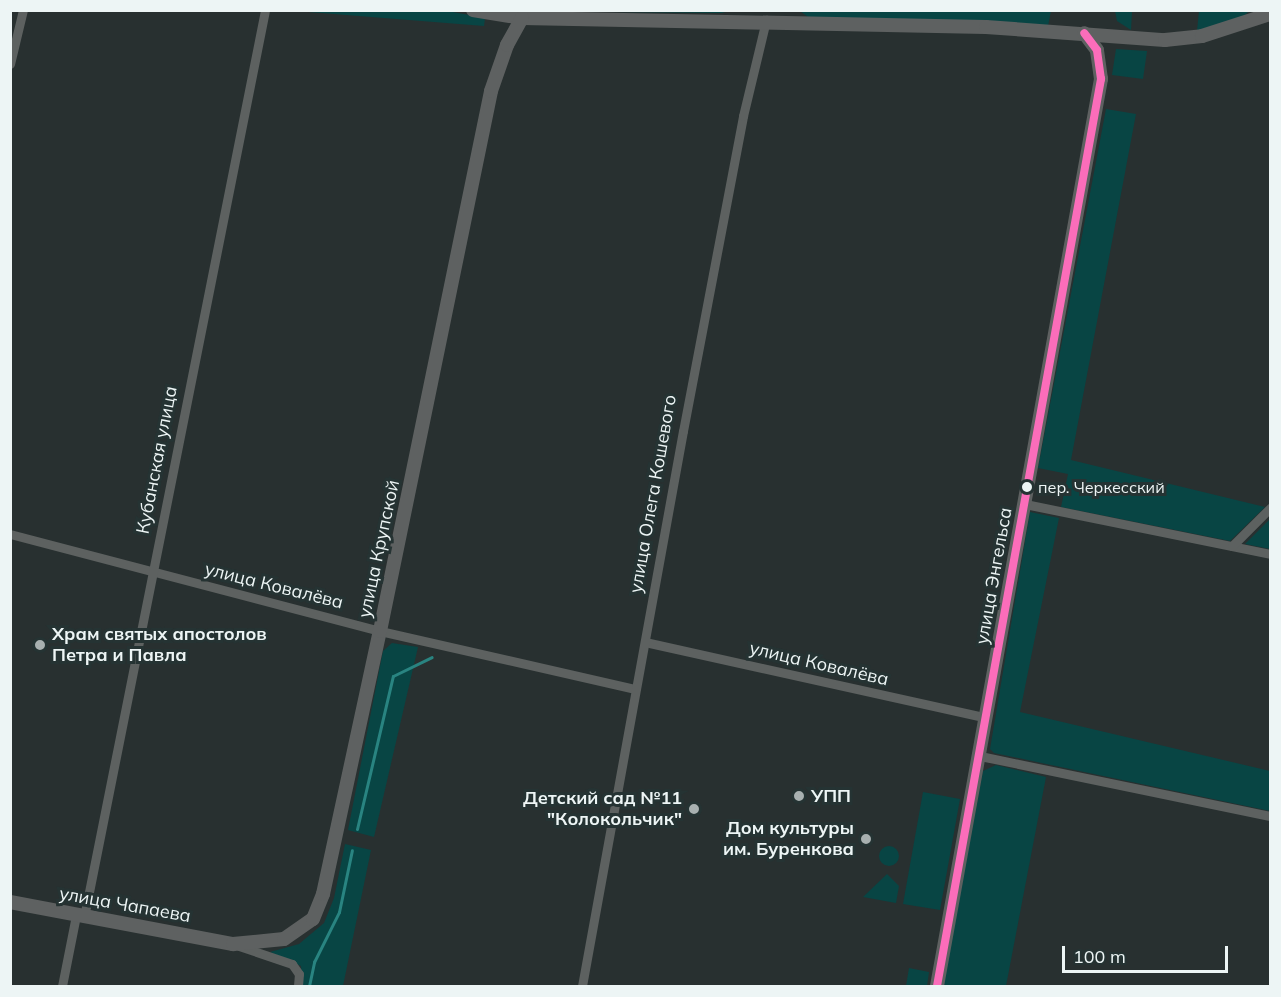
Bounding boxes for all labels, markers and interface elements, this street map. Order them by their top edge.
street label: Кубанская улица [132,384,182,536]
street label: улица Олега Кошевого [625,393,681,595]
place label: пер. Черкесский [1038,477,1165,497]
street label: улица Крупской [354,478,404,620]
marker: пер. Черкесский [1021,481,1033,493]
street label: улица Энгельса [971,506,1017,646]
street label: улица Ковалёва [203,558,345,614]
place label: Храм святых апостолов Петра и Павла [52,624,267,666]
marker: Храм святых апостолов Петра и Павла [33,638,47,652]
street label: улица Ковалёва [747,638,891,690]
place label: УПП [811,785,851,807]
place label: Детский сад №11 "Колокольчик" [523,788,682,830]
marker: УПП [792,789,806,803]
marker: Детский сад №11 "Колокольчик" [687,802,701,816]
place label: Дом культуры им. Буренкова [723,818,854,860]
marker: Дом культуры им. Буренкова [859,832,873,846]
street label: улица Чапаева [58,883,192,927]
scale bar [1065,934,1232,972]
text: 100 m [1073,945,1126,968]

